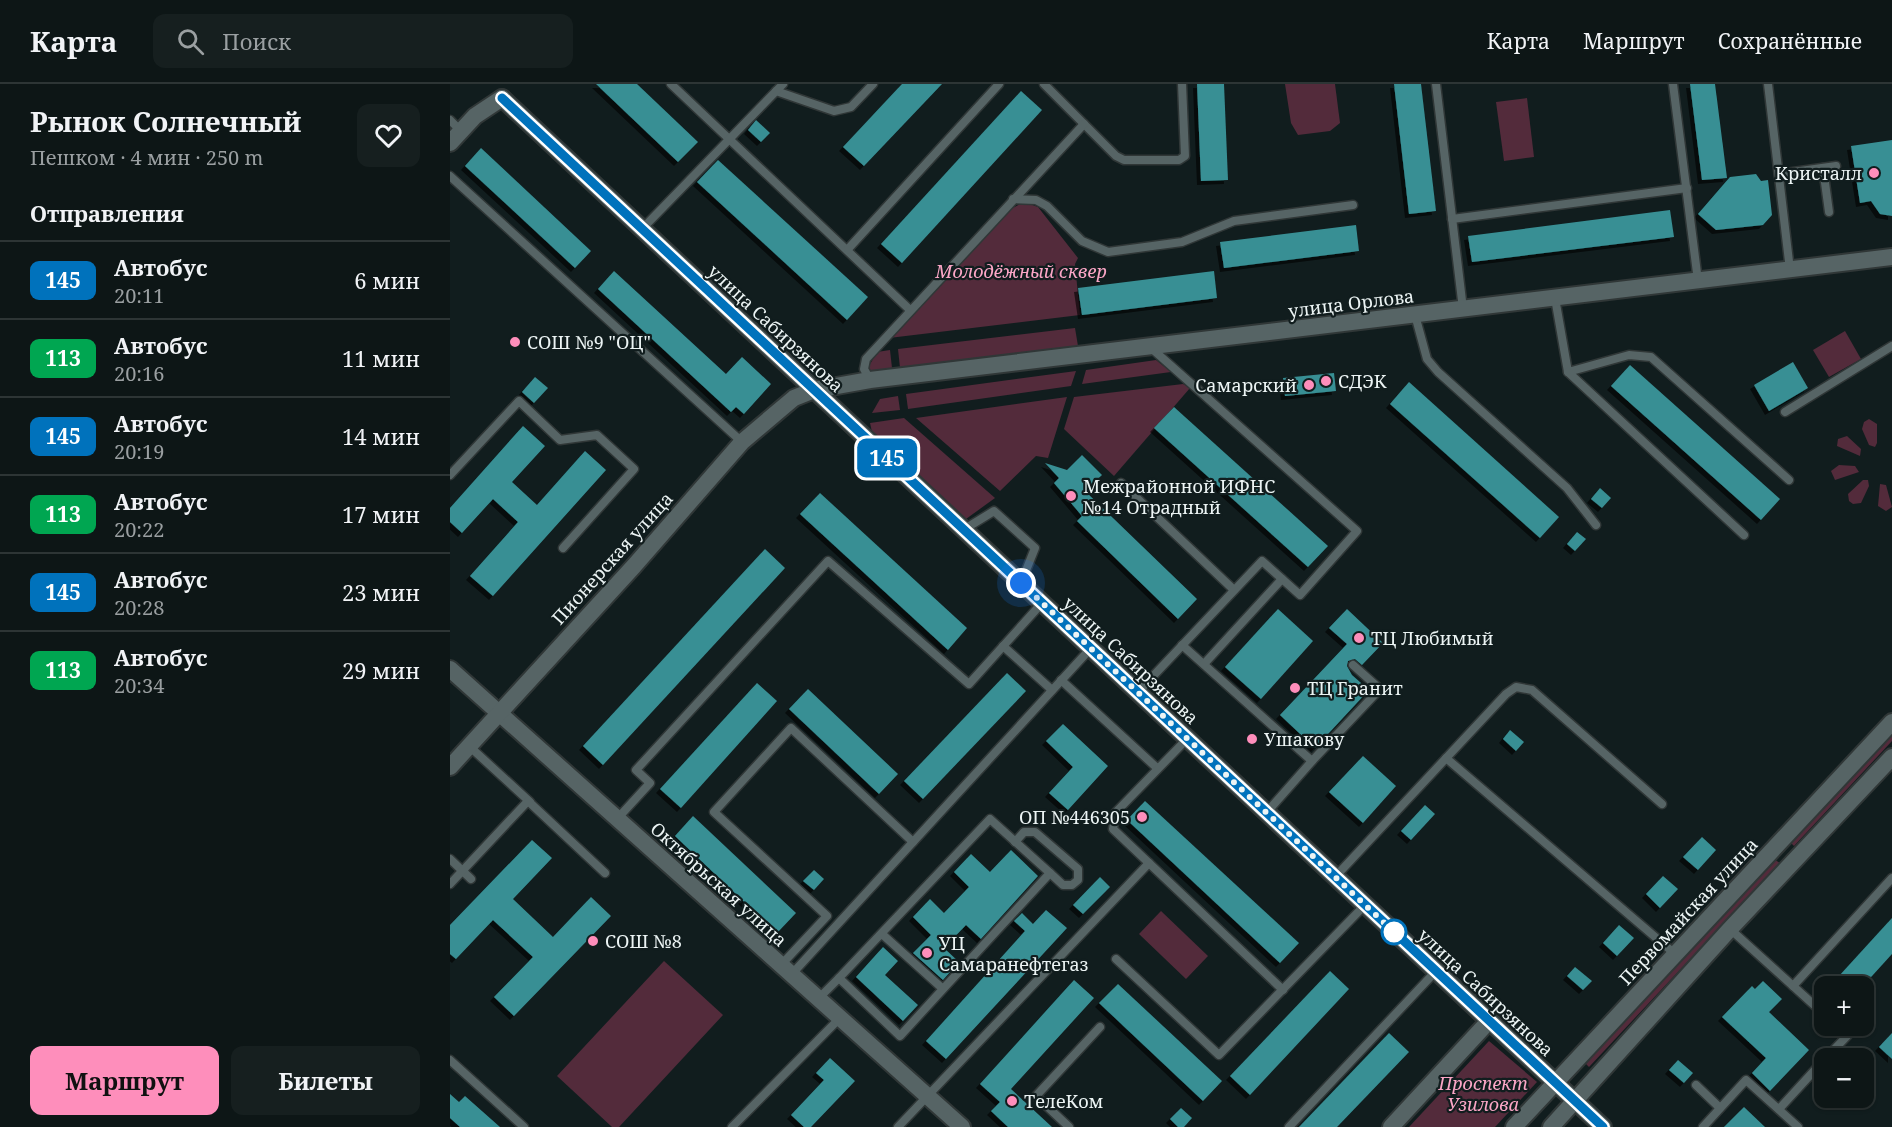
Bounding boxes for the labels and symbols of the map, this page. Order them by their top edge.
place label: Кристалл [1775,161,1862,185]
marker: Кристалл [1867,166,1881,180]
street label: улица Сабирзянова [703,259,849,397]
park label: Молодёжный сквер [934,259,1107,283]
street label: улица Орлова [1287,283,1415,323]
place label: СОШ №9 "ОЦ" [527,330,651,354]
marker: СОШ №9 "ОЦ" [508,335,522,349]
place label: СДЭК [1338,369,1387,393]
place label: Самарский [1195,373,1297,397]
marker: СДЭК [1319,374,1333,388]
marker: Самарский [1302,378,1316,392]
line badge: 145 [852,438,922,478]
place label: Межрайонной ИФНС №14 Отрадный [1083,474,1275,519]
street label: Пионерская улица [546,487,678,629]
marker: Межрайонной ИФНС №14 Отрадный [1064,489,1078,503]
your location [1006,568,1036,598]
street label: улица Сабирзянова [1058,591,1204,729]
place label: ТЦ Любимый [1371,626,1494,650]
marker: ТЦ Любимый [1352,631,1366,645]
place label: ТЦ Гранит [1307,676,1403,700]
marker: ТЦ Гранит [1288,681,1302,695]
place label: Ушакову [1264,727,1345,751]
marker: Ушакову [1245,732,1259,746]
place label: ОП №446305 [1019,805,1130,829]
marker: ОП №446305 [1135,810,1149,824]
street label: Октябрьская улица [646,816,792,952]
street label: Первомайская улица [1613,832,1763,990]
unlabelled marker [1381,919,1407,945]
street label: улица Сабирзянова [1413,923,1559,1061]
place label: СОШ №8 [605,929,682,953]
place label: УЦ Самаранефтегаз [939,931,1088,976]
marker: СОШ №8 [586,934,600,948]
marker: УЦ Самаранефтегаз [920,946,934,960]
park label: Проспект Узилова [1437,1071,1528,1116]
place label: ТелеКом [1024,1089,1104,1113]
marker: ТелеКом [1005,1094,1019,1108]

